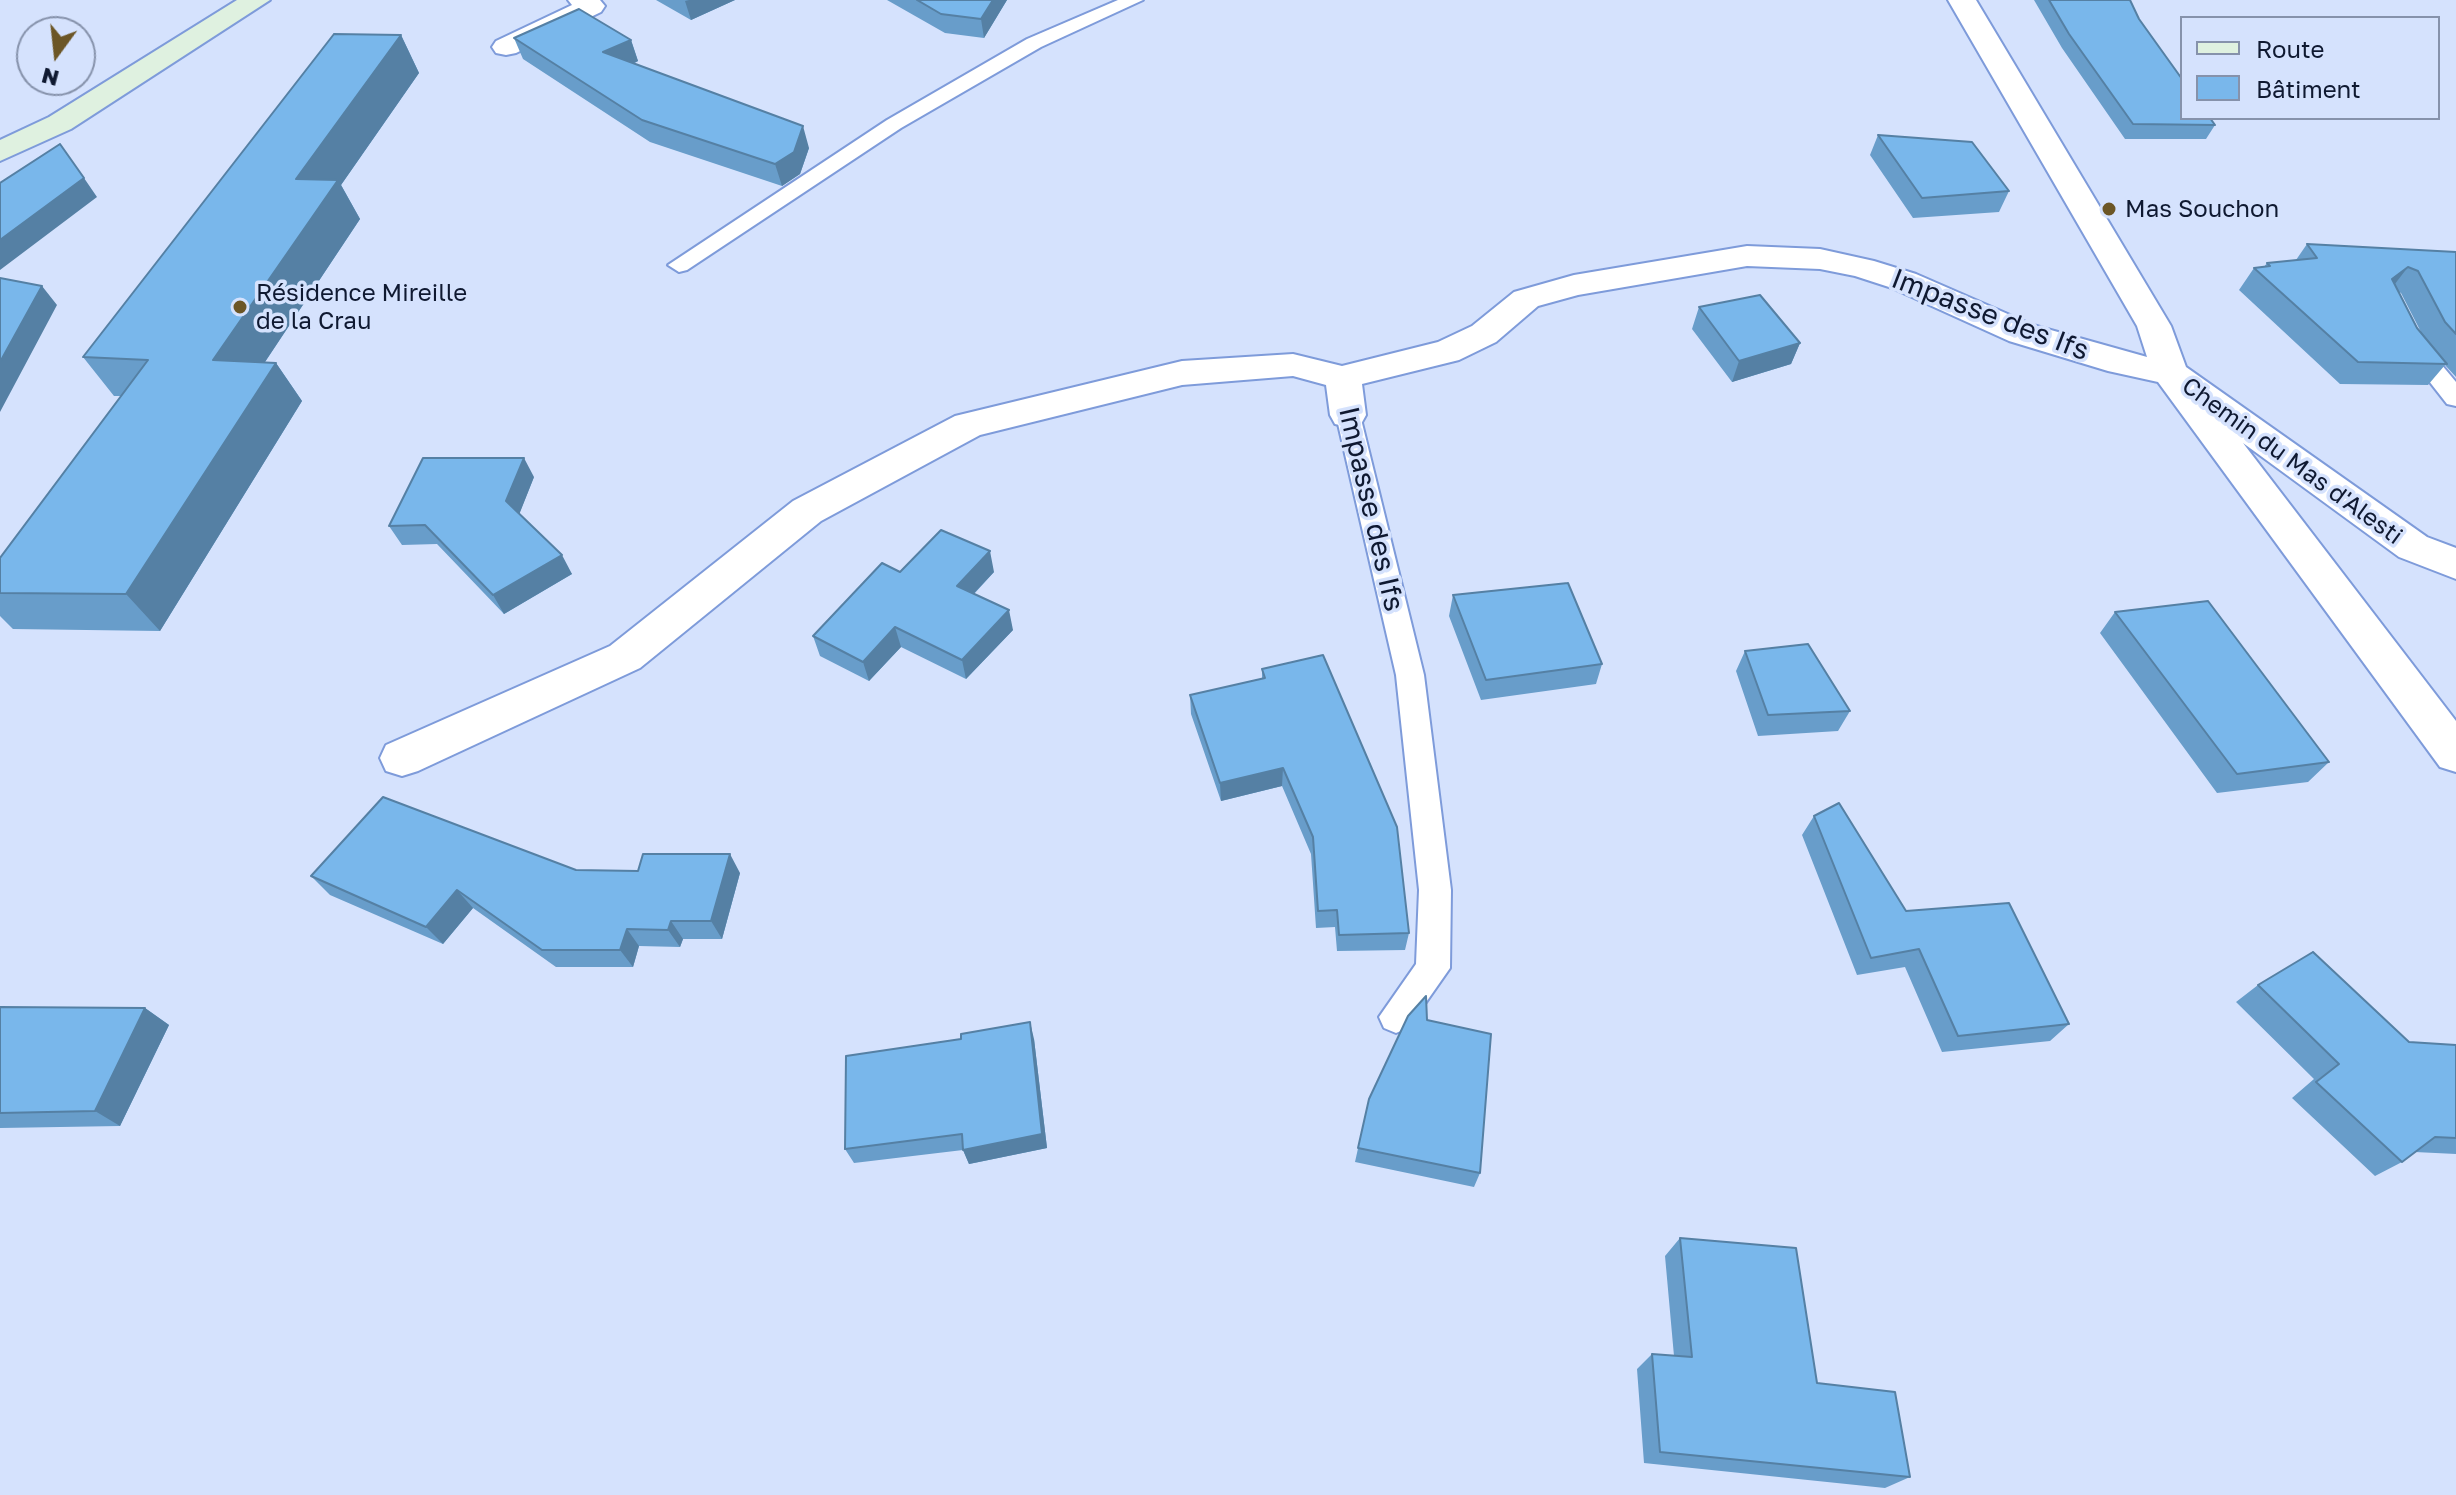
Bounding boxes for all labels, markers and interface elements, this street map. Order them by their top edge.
north arrow [16,16,96,96]
legend [2180,16,2440,120]
text: Route [2256,34,2325,63]
text: N [39,63,62,93]
text: Bâtiment [2256,74,2361,103]
place label: Mas Souchon [2125,195,2279,223]
marker: Mas Souchon [2100,200,2118,218]
street label: Impasse des Ifs [1887,262,2093,368]
place label: Résidence Mireille de la Crau [256,279,467,335]
marker: Résidence Mireille de la Crau [231,298,249,316]
street label: Chemin du Mas d'Alesti [2176,371,2408,551]
street label: Impasse des Ifs [1331,404,1411,614]

